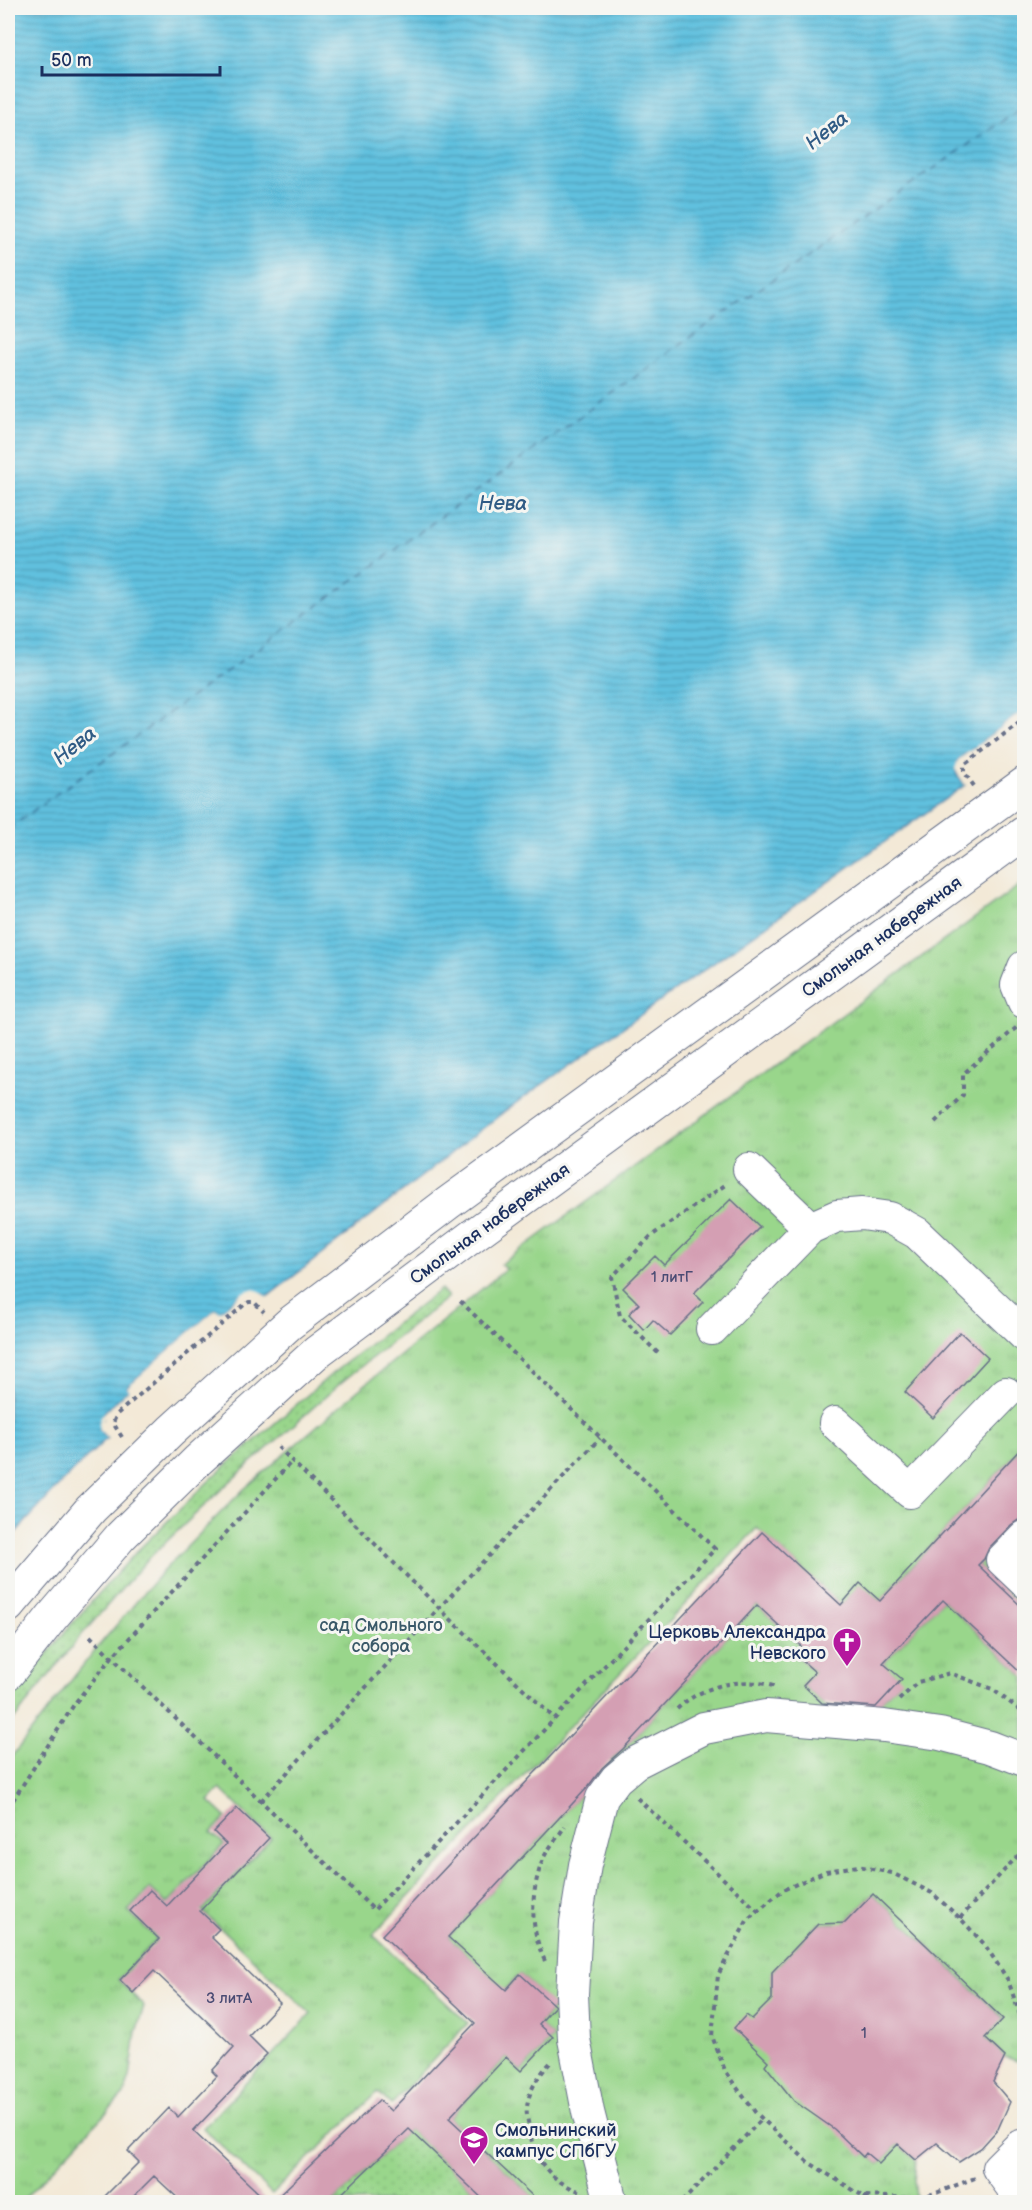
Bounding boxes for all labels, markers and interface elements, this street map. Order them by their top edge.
scale bar [42,39,220,77]
text: 50 m [51,50,92,71]
water label: Нева [801,106,853,156]
water label: Нева [479,492,527,516]
water label: Нева [49,721,101,771]
street label: Смольная набережная [798,872,966,1002]
street label: Смольная набережная [406,1159,574,1289]
house number: 1 литГ [651,1268,694,1287]
park label: сад Смольного собора [319,1615,443,1657]
place label: Церковь Александра Невского [648,1622,826,1664]
church icon: Церковь Александра Невского [831,1626,863,1668]
house number: 3 литА [206,1989,253,2008]
house number: 1 [861,2024,867,2043]
place label: Смольнинский кампус СПбГУ [495,2120,617,2162]
school or university icon: Смольнинский кампус СПбГУ [458,2124,490,2166]

